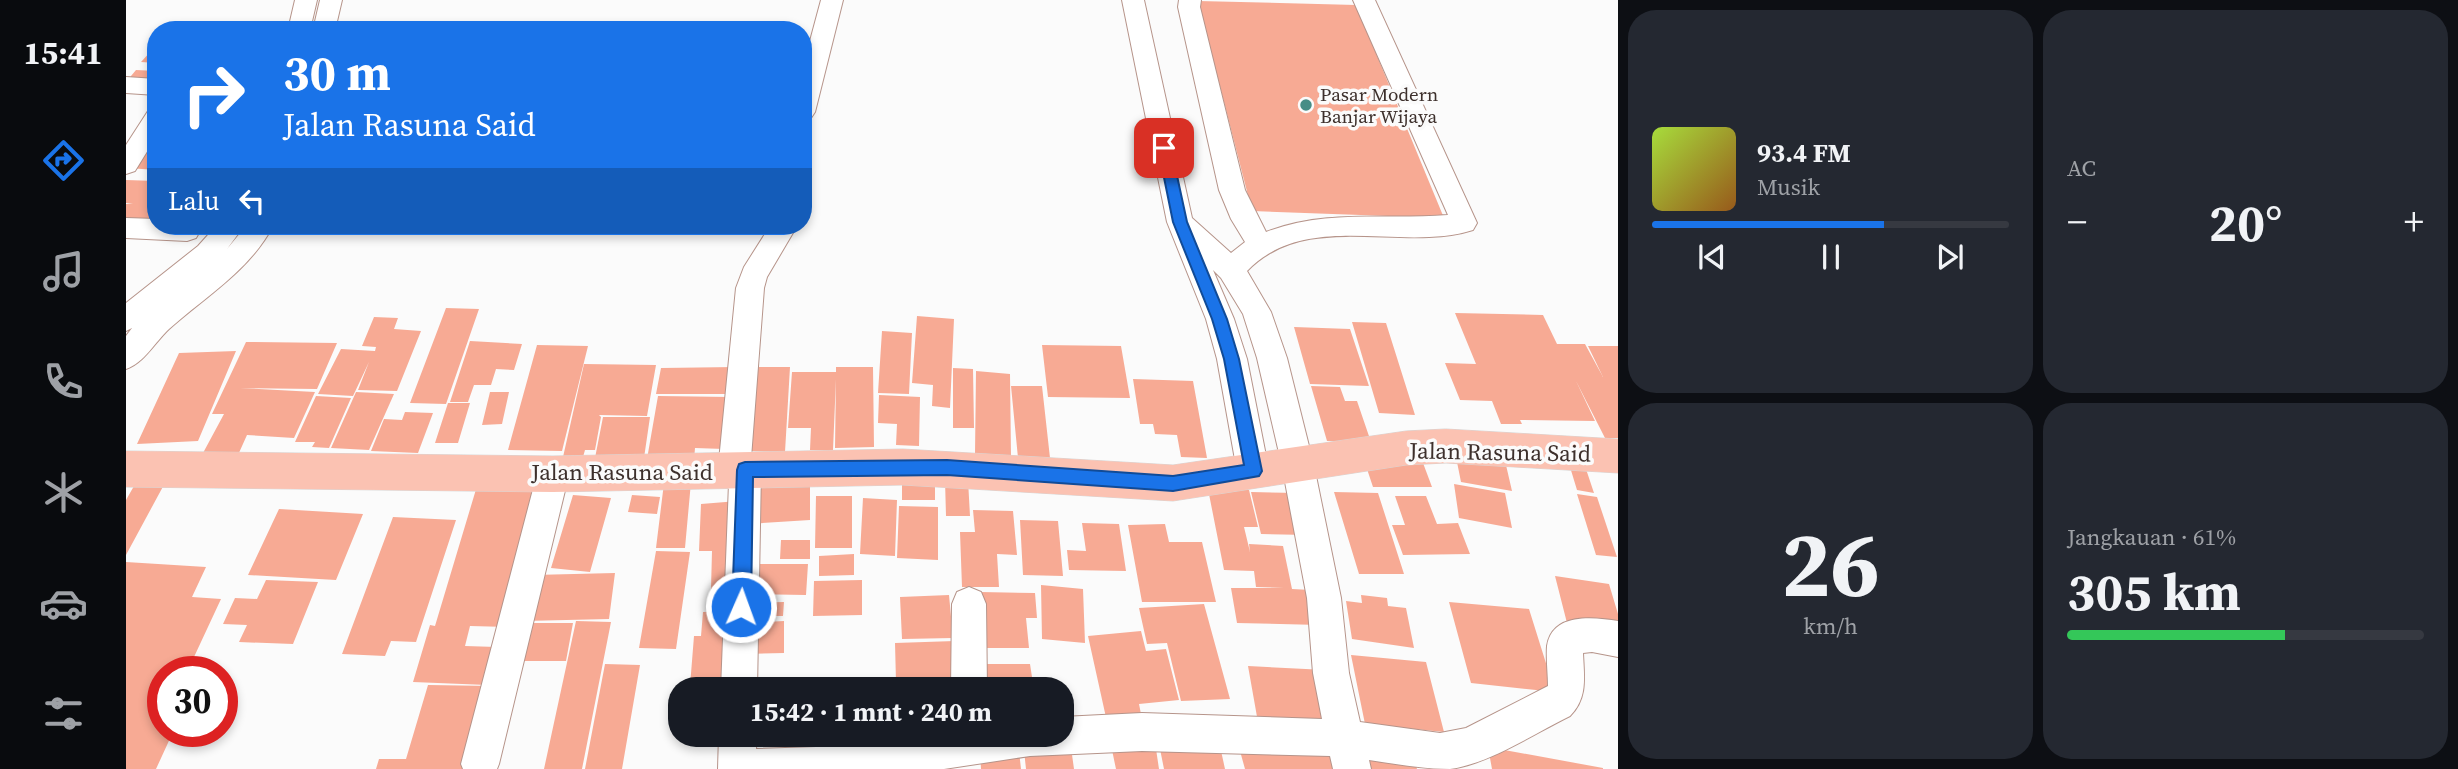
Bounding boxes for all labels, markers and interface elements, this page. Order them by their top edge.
text: 15:41 [24,31,102,75]
text: 30 m [283,39,391,106]
icon: right [168,49,259,140]
place label: Pasar Modern Banjar Wijaya [1320,81,1438,129]
marker: Pasar Modern Banjar Wijaya [1298,97,1314,113]
text: Jalan Rasuna Said [283,103,536,147]
pin [1134,118,1194,178]
icon: arrive [1145,129,1183,167]
text: 93.4 FM [1757,135,1851,171]
icon: directions [39,136,88,185]
text: AC [2067,152,2096,184]
text: Musik [1757,171,1820,203]
icon: left [233,182,271,220]
text: Lalu [168,183,219,219]
text: 20° [2209,187,2282,258]
text: − [2067,196,2087,248]
text: + [2404,196,2424,248]
icon: previous [1693,238,1731,276]
icon: pause [1812,238,1850,276]
icon: next [1931,238,1969,276]
icon: music [39,247,88,296]
icon: phone [39,357,88,406]
street label: Jalan Rasuna Said [1408,434,1591,470]
street label: Jalan Rasuna Said [530,456,713,488]
icon: climate [39,468,88,517]
text: 26 [1781,502,1880,626]
text: Jangkauan · 61% [2067,521,2236,553]
text: 305 km [2067,556,2241,627]
position arrow [704,570,778,644]
icon: car [39,579,88,628]
text: km/h [1803,610,1858,642]
speed limit sign: 30 [147,656,238,747]
icon: filters [39,689,88,738]
text: 15:42 · 1 mnt · 240 m [750,694,992,730]

